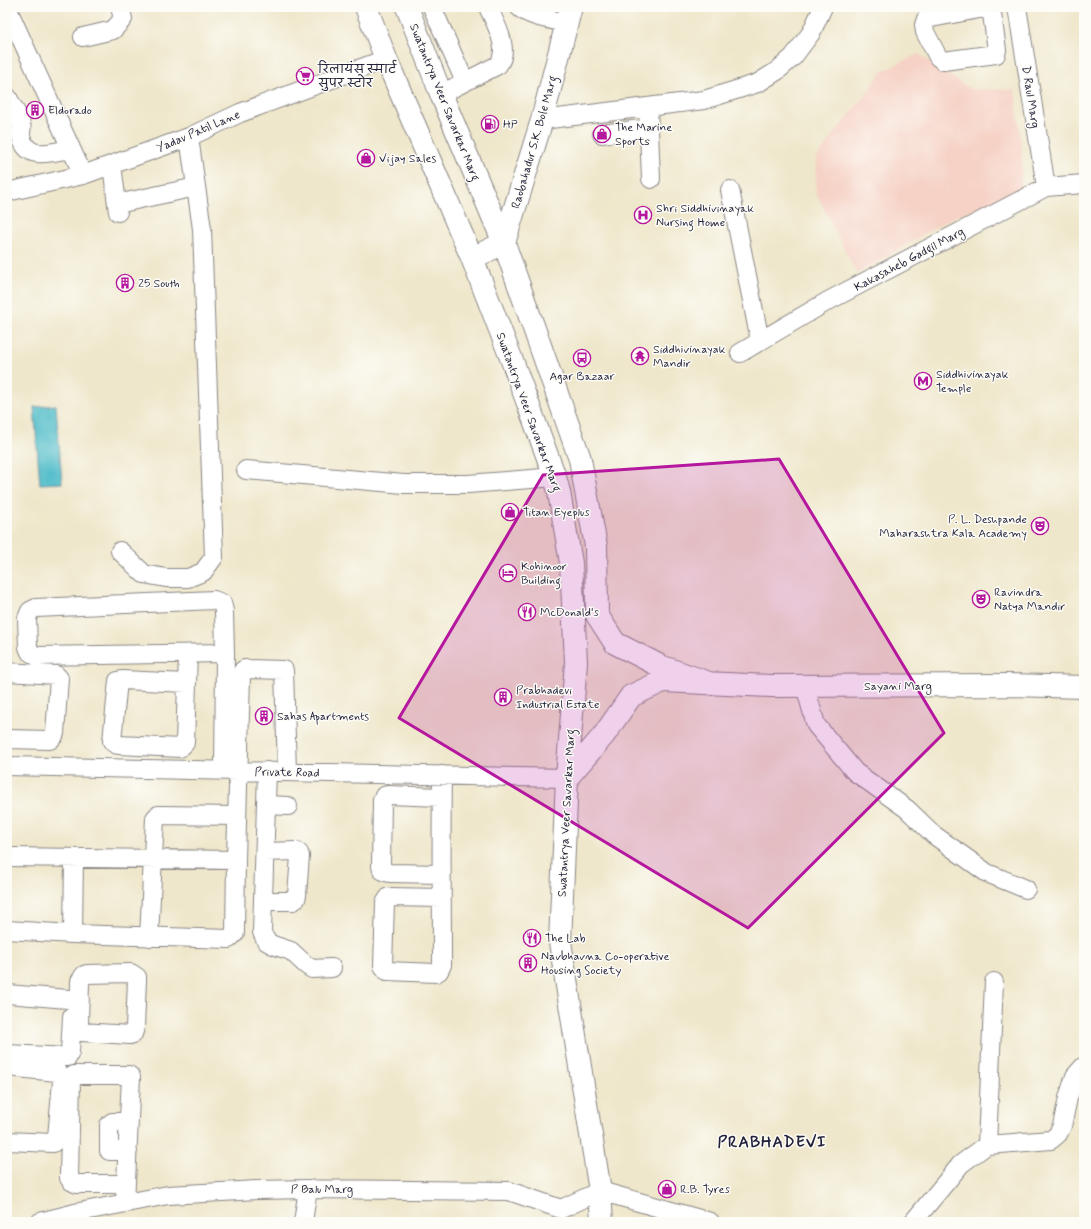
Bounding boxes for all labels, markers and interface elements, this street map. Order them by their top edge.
street label: Swatantrya Veer Savarkar Marg [404,21,483,184]
place label: रिलायंस स्मार्ट सुपर स्टोर [317,59,397,92]
street label: D Raul Marg [1017,65,1043,129]
supermarket icon: रिलायंस स्मार्ट सुपर स्टोर [295,66,315,86]
street label: Raobahadur S.K. Bole Marg [508,74,563,211]
building icon: Eldorado [25,100,45,120]
place label: Eldorado [48,103,92,119]
street label: Yadav Patil Lane [154,107,243,157]
fuel station icon: HP [480,114,500,134]
place label: HP [503,117,518,133]
place label: The Marine Sports [615,120,672,150]
shop icon: The Marine Sports [592,124,612,144]
shop icon: Vijay Sales [356,148,376,168]
place label: Vijay Sales [379,151,437,167]
place label: Shri Siddhivinayak Nursing Home [656,201,754,232]
hospital icon: Shri Siddhivinayak Nursing Home [633,205,653,225]
street label: Kakasaheb Gadgil Marg [852,224,968,297]
building icon: 25 South [115,273,135,293]
place label: 25 South [138,276,180,292]
street label: Swatantrya Veer Savarkar Marg [491,330,565,495]
place label: Siddhivinayak Mandir [653,342,726,372]
temple icon: Siddhivinayak Mandir [630,346,650,366]
bus stop icon: Agar Bazaar [572,348,592,368]
place label: Siddhivinayak Temple [936,367,1009,397]
place label: Agar Bazaar [549,369,615,385]
metro station icon: Siddhivinayak Temple [913,371,933,391]
shop icon: Titan Eyeplus [500,502,520,522]
place label: Titan Eyeplus [523,505,590,521]
place label: P. L. Deshpande Maharashtra Kala Academy [879,512,1027,542]
theatre icon: P. L. Deshpande Maharashtra Kala Academy [1030,516,1050,536]
place label: Kohinoor Building [521,559,567,590]
hotel icon: Kohinoor Building [498,563,518,583]
place label: Ravindra Natya Mandir [994,585,1065,615]
theatre icon: Ravindra Natya Mandir [971,589,991,609]
restaurant icon: McDonald's [517,602,537,622]
place label: McDonald's [540,605,600,621]
street label: Sayani Marg [864,679,932,695]
place label: Prabhadevi Industrial Estate [516,683,599,713]
building icon: Prabhadevi Industrial Estate [493,687,513,707]
building icon: Sahas Apartments [254,706,274,726]
place label: Sahas Apartments [277,709,369,725]
street label: Swatantrya Veer Savarkar Marg [555,728,580,898]
street label: Private Road [254,764,320,782]
restaurant icon: The Lab [522,928,542,948]
place label: The Lab [545,931,585,947]
place label: Navbhavna Co-operative Housing Society [541,949,669,979]
building icon: Navbhavna Co-operative Housing Society [518,953,538,973]
district label: PRABHADEVI [718,1132,826,1153]
shop icon: R.B. Tyres [657,1179,677,1199]
street label: P Balu Marg [291,1182,353,1198]
place label: R.B. Tyres [680,1182,730,1198]

